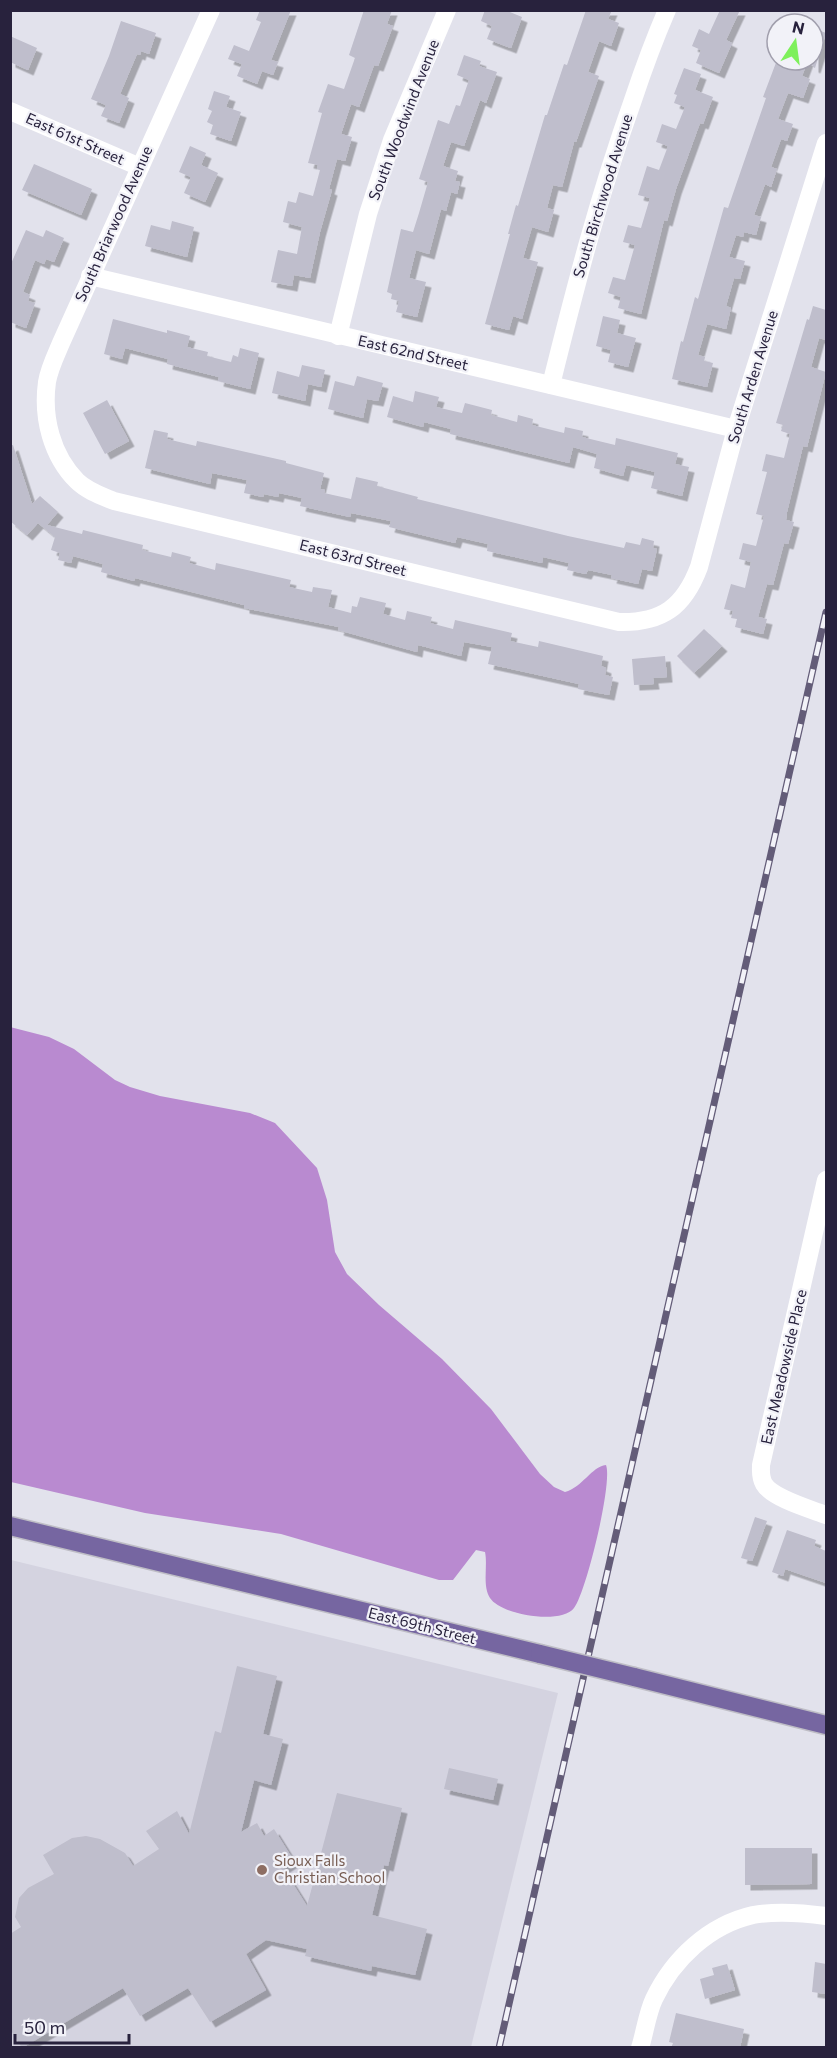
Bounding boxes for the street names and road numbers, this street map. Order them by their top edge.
street label: South Woodwind Avenue [364,37,442,202]
street label: East 61st Street [23,108,128,168]
street label: South Birchwood Avenue [569,112,636,280]
street label: South Briarwood Avenue [71,143,156,304]
street label: South Arden Avenue [723,308,781,445]
street label: East 62nd Street [356,331,470,373]
street label: East 63rd Street [298,535,409,579]
street label: East Meadowside Place [756,1287,810,1446]
street label: East 69th Street [366,1603,478,1647]

